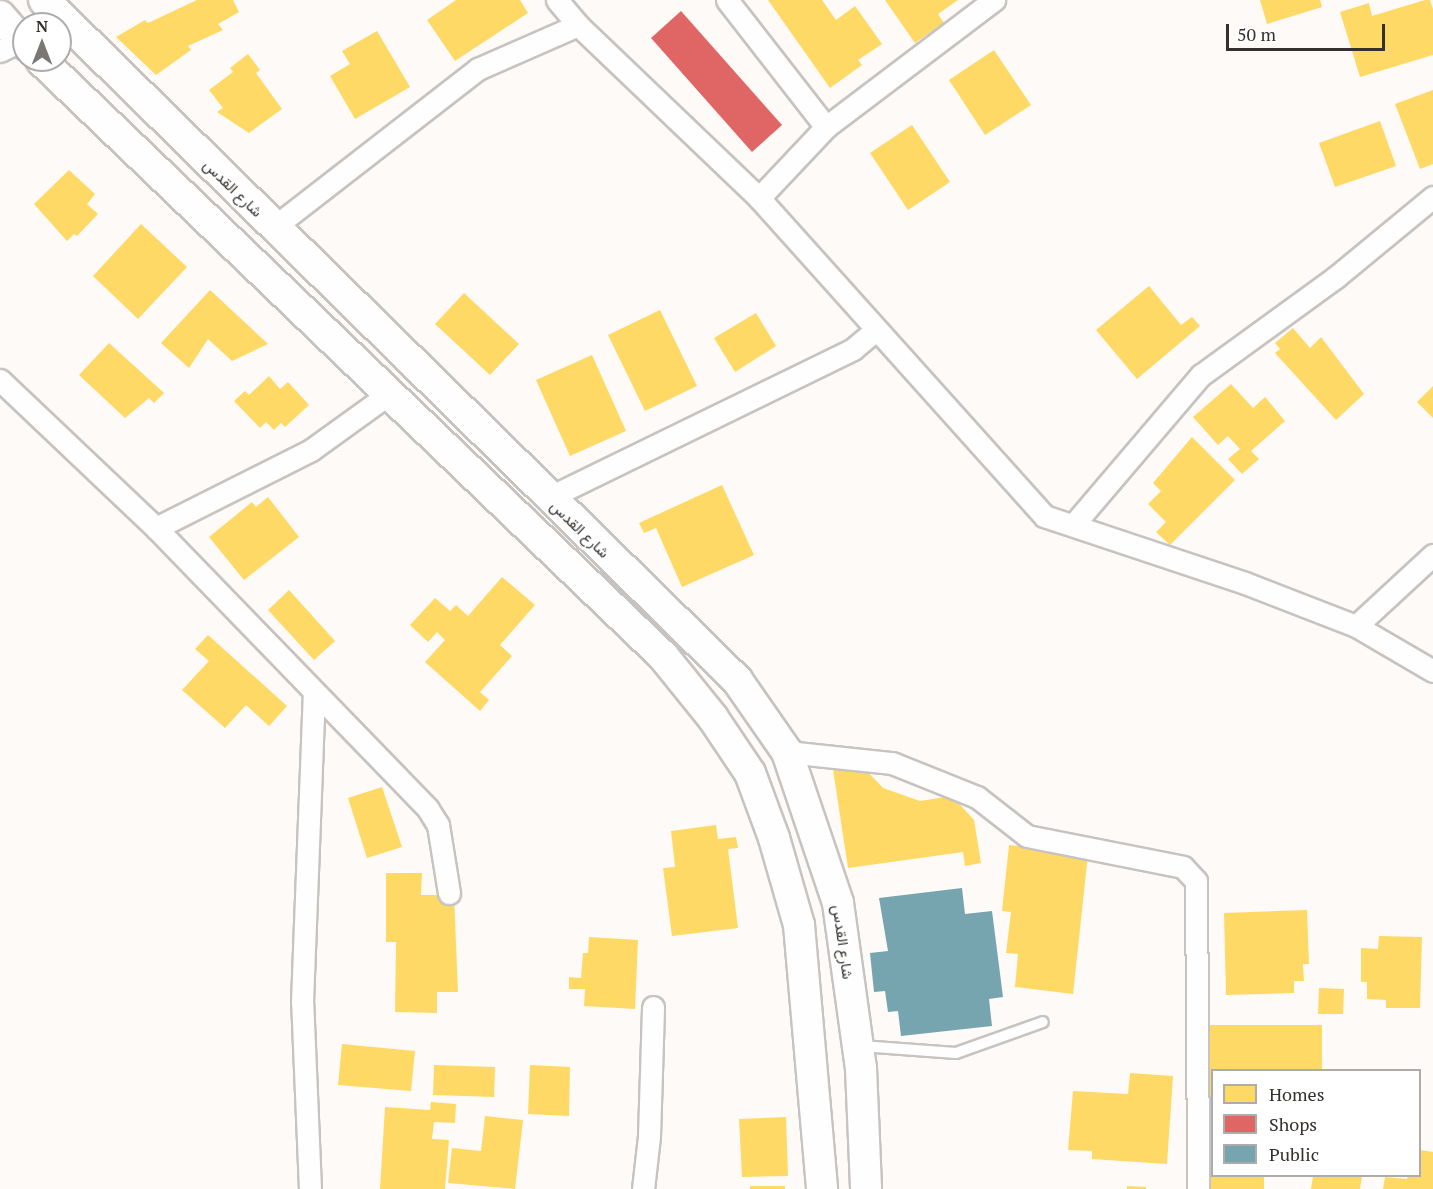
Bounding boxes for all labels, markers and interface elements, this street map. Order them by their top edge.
north arrow [12,12,72,72]
scale bar [1229,12,1388,50]
text: N [36,15,48,37]
text: 50 m [1237,22,1276,46]
street label: شارع القدس [200,156,266,220]
street label: شارع القدس [547,497,613,561]
street label: شارع القدس [829,904,857,980]
legend [1211,1069,1421,1177]
text: Homes [1269,1082,1324,1106]
text: Shops [1269,1112,1317,1136]
text: Public [1269,1142,1319,1166]

